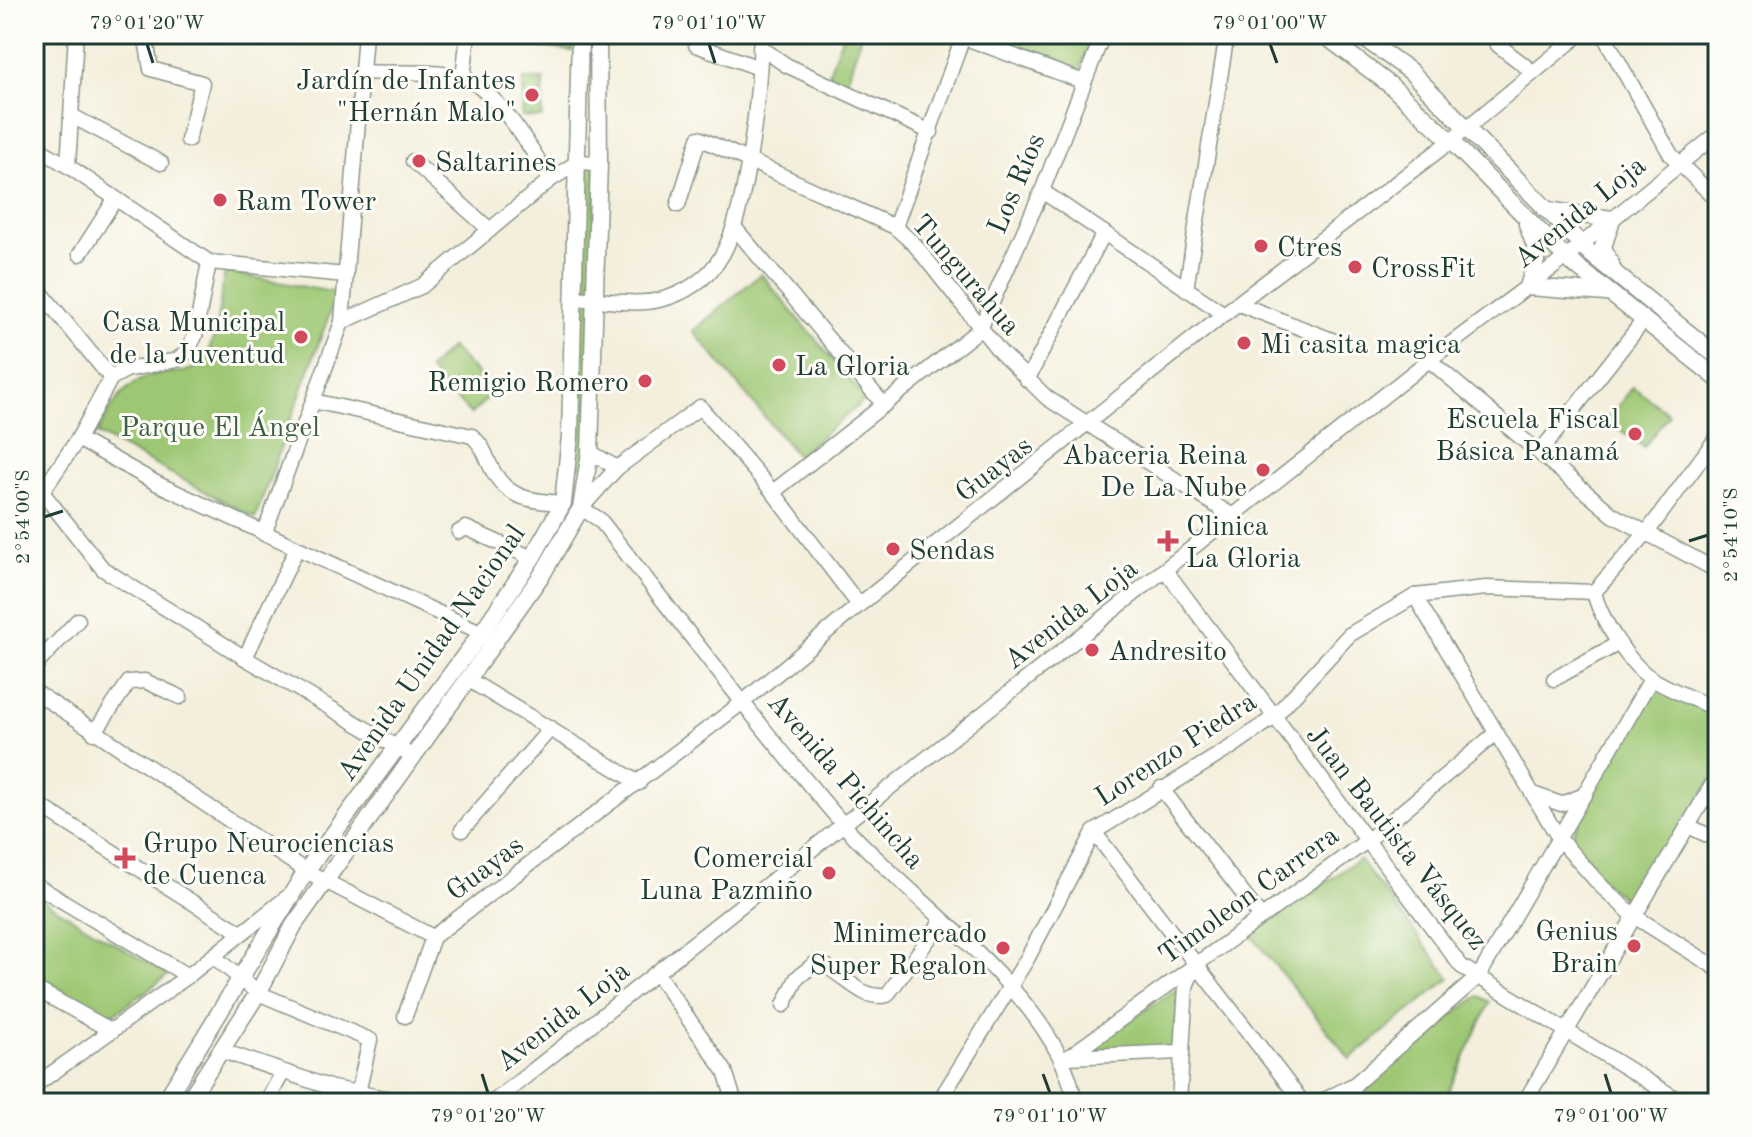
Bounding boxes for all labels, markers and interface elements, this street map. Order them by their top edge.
text: 79°01'20"W [89,14,205,34]
text: 79°01'10"W [651,14,767,34]
text: 79°01'00"W [1212,14,1328,34]
place label: Jardín de Infantes "Hernán Malo" [296,68,516,128]
marker: Jardín de Infantes "Hernán Malo" [523,86,541,104]
street label: Los Ríos [984,130,1051,239]
place label: Saltarines [435,150,557,178]
marker: Saltarines [410,152,428,170]
street label: Avenida Loja [1510,152,1652,275]
place label: Ram Tower [236,189,376,217]
marker: Ram Tower [211,191,229,209]
street label: Tungurahua [905,210,1024,342]
place label: Ctres [1277,235,1342,263]
marker: Ctres [1252,237,1270,255]
place label: CrossFit [1371,256,1476,284]
marker: CrossFit [1346,258,1364,276]
place label: Casa Municipal de la Juventud [102,310,285,370]
marker: Casa Municipal de la Juventud [292,328,310,346]
place label: Mi casita magica [1260,332,1461,360]
marker: Mi casita magica [1235,334,1253,352]
place label: La Gloria [795,354,910,382]
marker: La Gloria [770,356,788,374]
place label: Remigio Romero [427,370,629,398]
marker: Remigio Romero [636,372,654,390]
place label: Escuela Fiscal Básica Panamá [1436,407,1619,467]
park label: Parque El Ángel [120,410,320,443]
marker: Escuela Fiscal Básica Panamá [1626,425,1644,443]
street label: Guayas [951,432,1038,509]
place label: Abaceria Reina De La Nube [1062,443,1247,503]
marker: Abaceria Reina De La Nube [1254,461,1272,479]
text: 2°54'00"S [14,470,34,564]
text: 2°54'10"S [1722,488,1742,582]
place label: Clinica La Gloria [1186,514,1301,574]
street label: Avenida Unidad Nacional [333,520,532,787]
marker: Clinica La Gloria [1157,530,1179,552]
place label: Sendas [909,538,995,566]
marker: Sendas [884,540,902,558]
street label: Avenida Loja [1000,555,1144,676]
place label: Andresito [1108,639,1227,667]
marker: Andresito [1083,641,1101,659]
street label: Lorenzo Piedra [1091,688,1262,813]
street label: Avenida Pichincha [761,689,929,875]
street label: Juan Bautista Vásquez [1300,722,1491,956]
street label: Timoleon Carrera [1155,822,1345,971]
place label: Grupo Neurociencias de Cuenca [143,831,394,891]
street label: Guayas [442,832,530,907]
place label: Comercial Luna Pazmiño [640,846,813,906]
marker: Grupo Neurociencias de Cuenca [114,847,136,869]
marker: Comercial Luna Pazmiño [820,864,838,882]
place label: Genius Brain [1535,919,1618,979]
place label: Minimercado Super Regalon [810,921,987,981]
marker: Genius Brain [1625,937,1643,955]
marker: Minimercado Super Regalon [994,939,1012,957]
street label: Avenida Loja [492,957,636,1078]
text: 79°01'20"W [430,1107,546,1127]
text: 79°01'10"W [992,1107,1108,1127]
text: 79°01'00"W [1553,1107,1669,1127]

